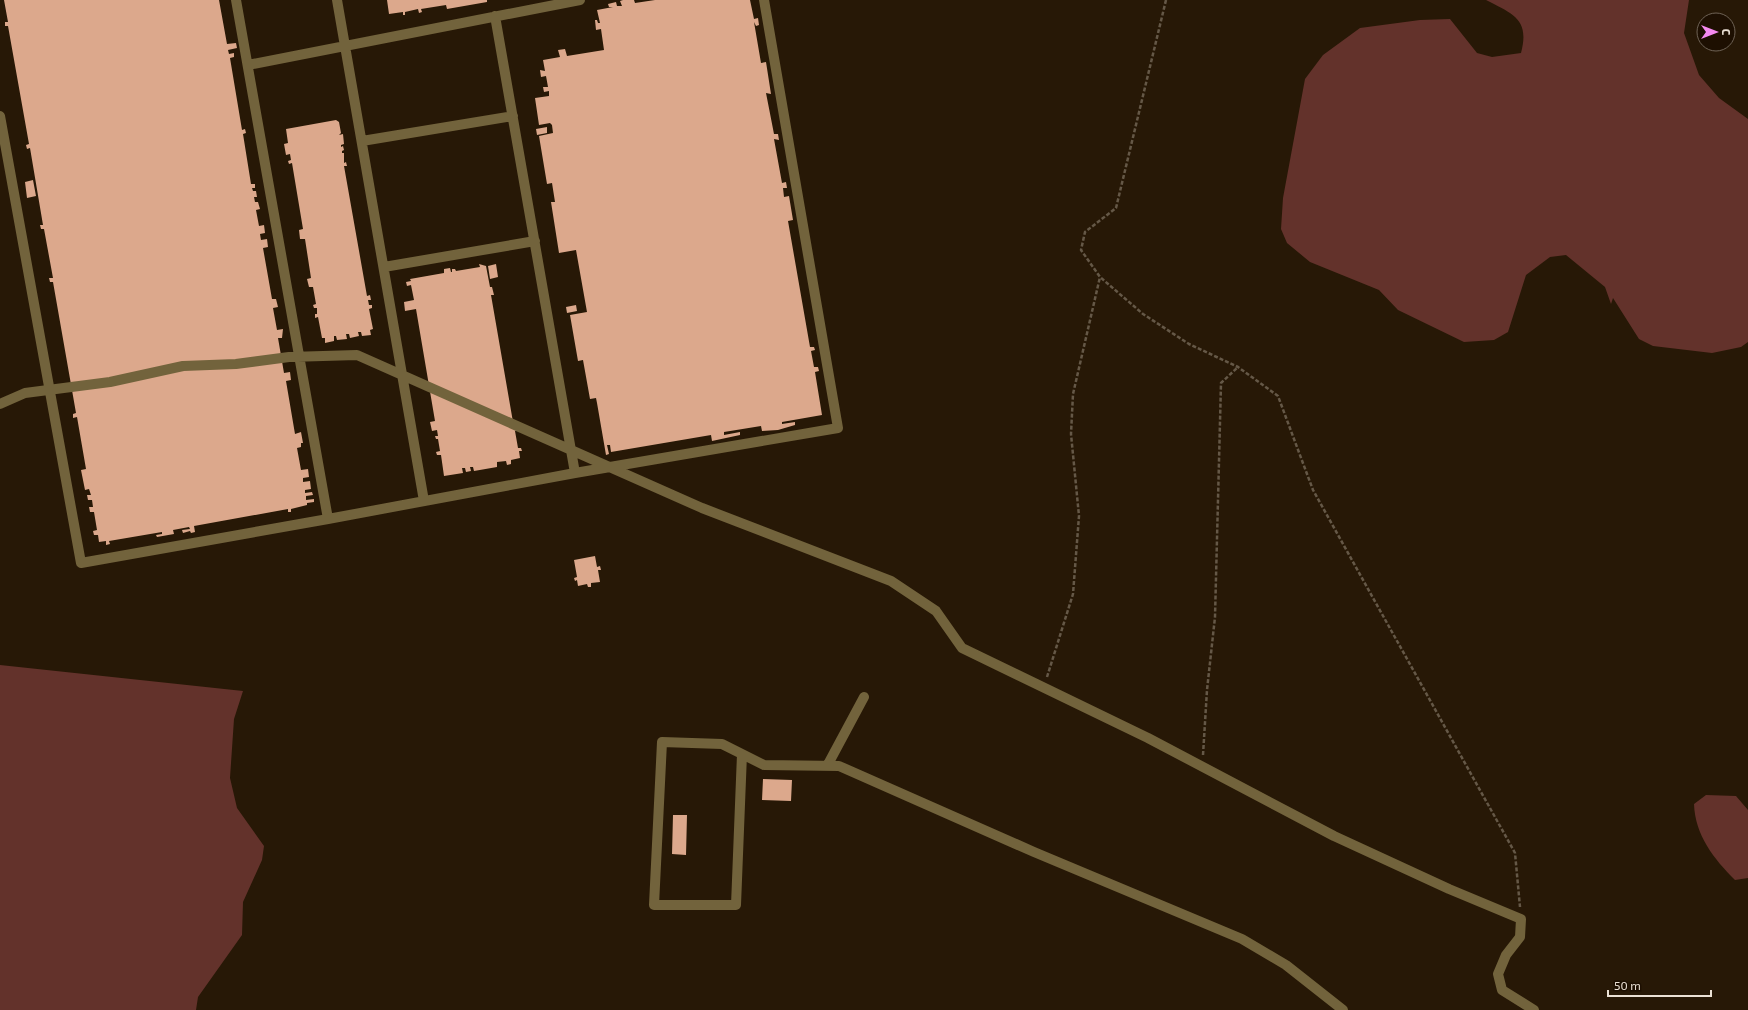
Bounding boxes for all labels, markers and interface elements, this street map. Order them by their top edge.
north arrow [1696,12,1736,52]
text: С [1720,29,1733,36]
scale bar [1608,972,1711,998]
text: 50 m [1614,978,1641,992]

